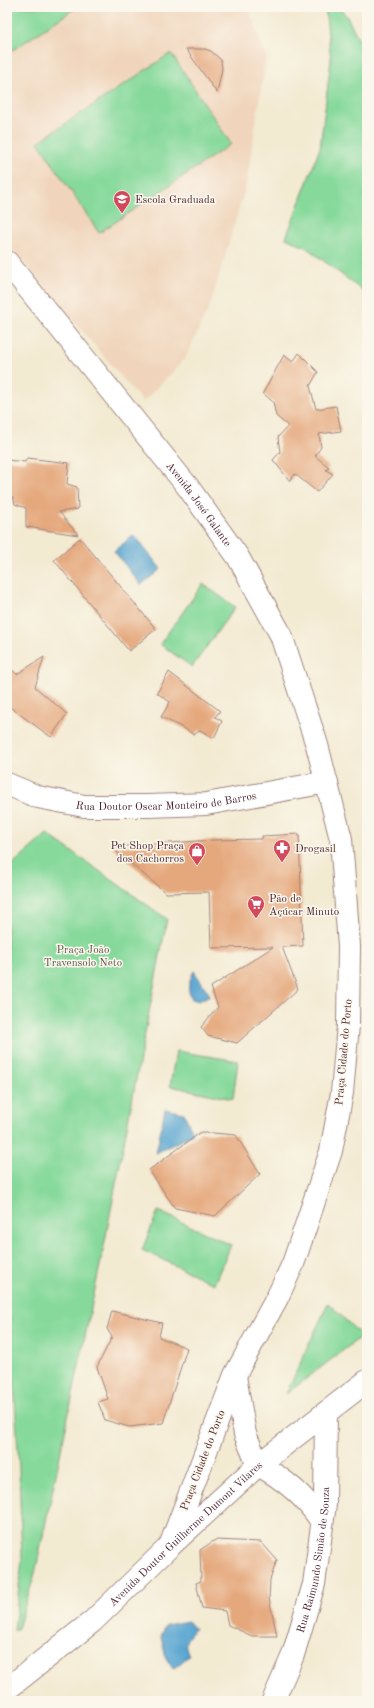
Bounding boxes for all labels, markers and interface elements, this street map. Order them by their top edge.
school or university icon: Escola Graduada [112,189,132,214]
place label: Escola Graduada [135,195,216,206]
street label: Avenida José Galante [163,460,233,549]
street label: Rua Doutor Oscar Monteiro de Barros [75,791,258,813]
pharmacy icon: Drogasil [272,838,292,863]
place label: Pet Shop Praça dos Cachorros [110,841,185,865]
shop icon: Pet Shop Praça dos Cachorros [187,841,207,866]
place label: Drogasil [295,844,336,855]
supermarket icon: Pão de Açúcar Minuto [246,894,266,919]
place label: Pão de Açúcar Minuto [269,894,339,918]
park label: Praça João Travensolo Neto [44,945,122,969]
street label: Praça Cidade do Porto [334,999,355,1106]
street label: Praça Cidade do Porto [179,1409,228,1512]
street label: Avenida Doutor Guilherme Dumont Vilares [108,1460,265,1609]
street label: Rua Raimundo Simão de Souza [296,1486,332,1634]

